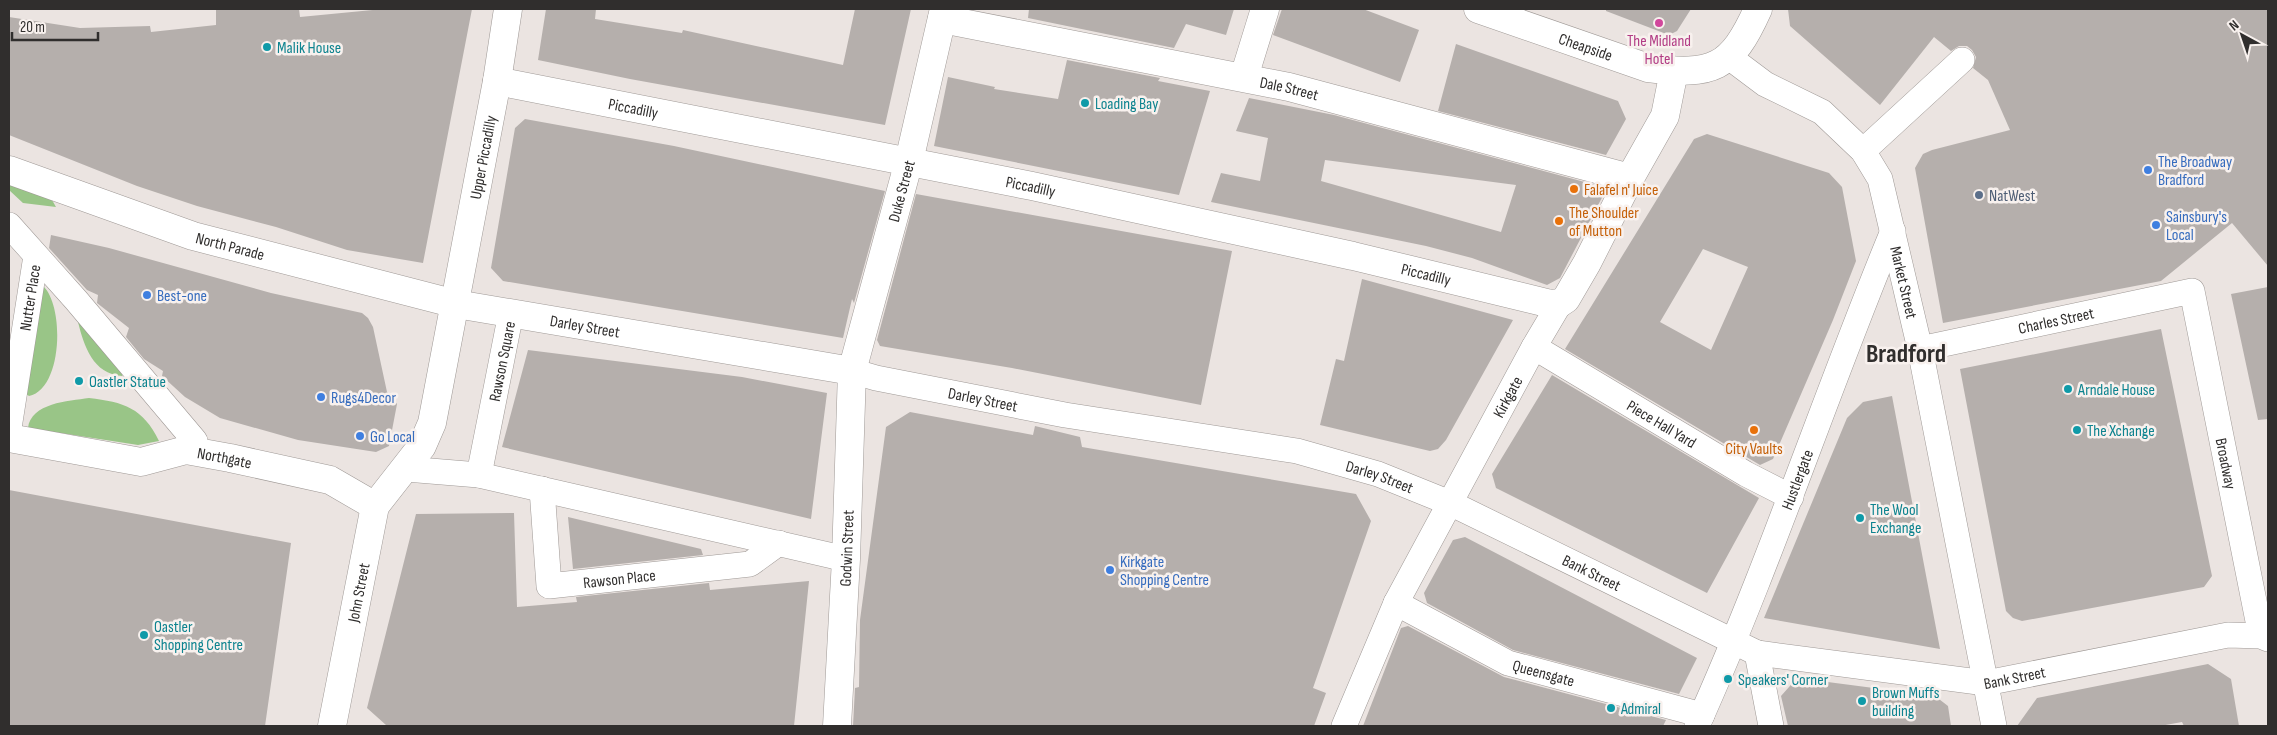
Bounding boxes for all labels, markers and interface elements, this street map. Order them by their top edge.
scale bar [12,10,99,42]
north arrow [2217,10,2267,60]
marker: The Midland Hotel [1653,17,1665,29]
text: N [2226,17,2242,34]
text: 20 m [20,18,45,37]
street label: Cheapside [1556,30,1615,66]
place label: The Midland Hotel [1627,32,1691,69]
place label: Malik House [277,39,341,58]
marker: Malik House [261,41,273,53]
street label: Dale Street [1258,73,1320,105]
street label: Piccadilly [607,95,660,123]
place label: Loading Bay [1095,95,1158,114]
marker: Loading Bay [1079,97,1091,109]
street label: Upper Piccadilly [467,114,501,201]
place label: The Broadway Bradford [2158,153,2232,190]
street label: Duke Street [885,158,920,224]
marker: The Broadway Bradford [2142,164,2154,176]
street label: Piccadilly [1004,173,1057,202]
place label: Falafel n' Juice [1584,181,1658,200]
marker: Falafel n' Juice [1568,183,1580,195]
place label: NatWest [1989,187,2036,206]
marker: NatWest [1973,189,1985,201]
place label: The Shoulder of Mutton [1569,204,1639,241]
place label: Sainsbury's Local [2166,208,2227,245]
marker: The Shoulder of Mutton [1553,215,1565,227]
marker: Sainsbury's Local [2150,219,2162,231]
street label: North Parade [194,229,266,265]
street label: Market Street [1885,245,1921,321]
street label: Piccadilly [1399,260,1452,290]
street label: Nutter Place [16,263,46,332]
place label: Best-one [157,287,207,306]
marker: Best-one [141,289,153,301]
street label: Charles Street [2017,304,2096,339]
street label: Darley Street [549,312,621,343]
street label: Rawson Square [486,320,520,403]
district label: Bradford [1866,339,1946,370]
place label: Oastler Statue [89,373,166,392]
street label: Kirkgate [1490,373,1527,421]
marker: Oastler Statue [73,375,85,387]
place label: Arndale House [2077,381,2155,400]
marker: Arndale House [2062,383,2074,395]
street label: Darley Street [946,384,1019,417]
place label: Rugs4Decor [331,389,396,408]
marker: Rugs4Decor [315,391,327,403]
street label: Piece Hall Yard [1623,397,1699,453]
place label: The Xchange [2087,422,2155,441]
marker: City Vaults [1748,424,1760,436]
marker: The Xchange [2071,424,2083,436]
place label: Go Local [370,428,415,447]
marker: Go Local [354,430,366,442]
street label: Broadway [2211,436,2239,491]
place label: City Vaults [1725,440,1783,459]
street label: Northgate [196,444,253,473]
street label: Hustlergate [1778,447,1818,513]
street label: Darley Street [1343,457,1416,498]
place label: The Wool Exchange [1870,501,1921,538]
street label: Godwin Street [837,510,859,587]
marker: The Wool Exchange [1854,512,1866,524]
street label: Bank Street [1559,551,1624,596]
place label: Kirkgate Shopping Centre [1120,553,1209,590]
street label: John Street [344,561,375,625]
marker: Kirkgate Shopping Centre [1104,564,1116,576]
street label: Rawson Place [582,566,657,593]
place label: Oastler Shopping Centre [154,618,243,655]
marker: Oastler Shopping Centre [138,629,150,641]
street label: Queensgate [1510,657,1576,691]
street label: Bank Street [1982,663,2047,694]
place label: Speakers' Corner [1738,671,1829,690]
marker: Speakers' Corner [1722,673,1734,685]
place label: Brown Muffs building [1872,684,1940,721]
marker: Brown Muffs building [1856,695,1868,707]
place label: Admiral [1620,700,1661,719]
marker: Admiral [1605,702,1617,714]

